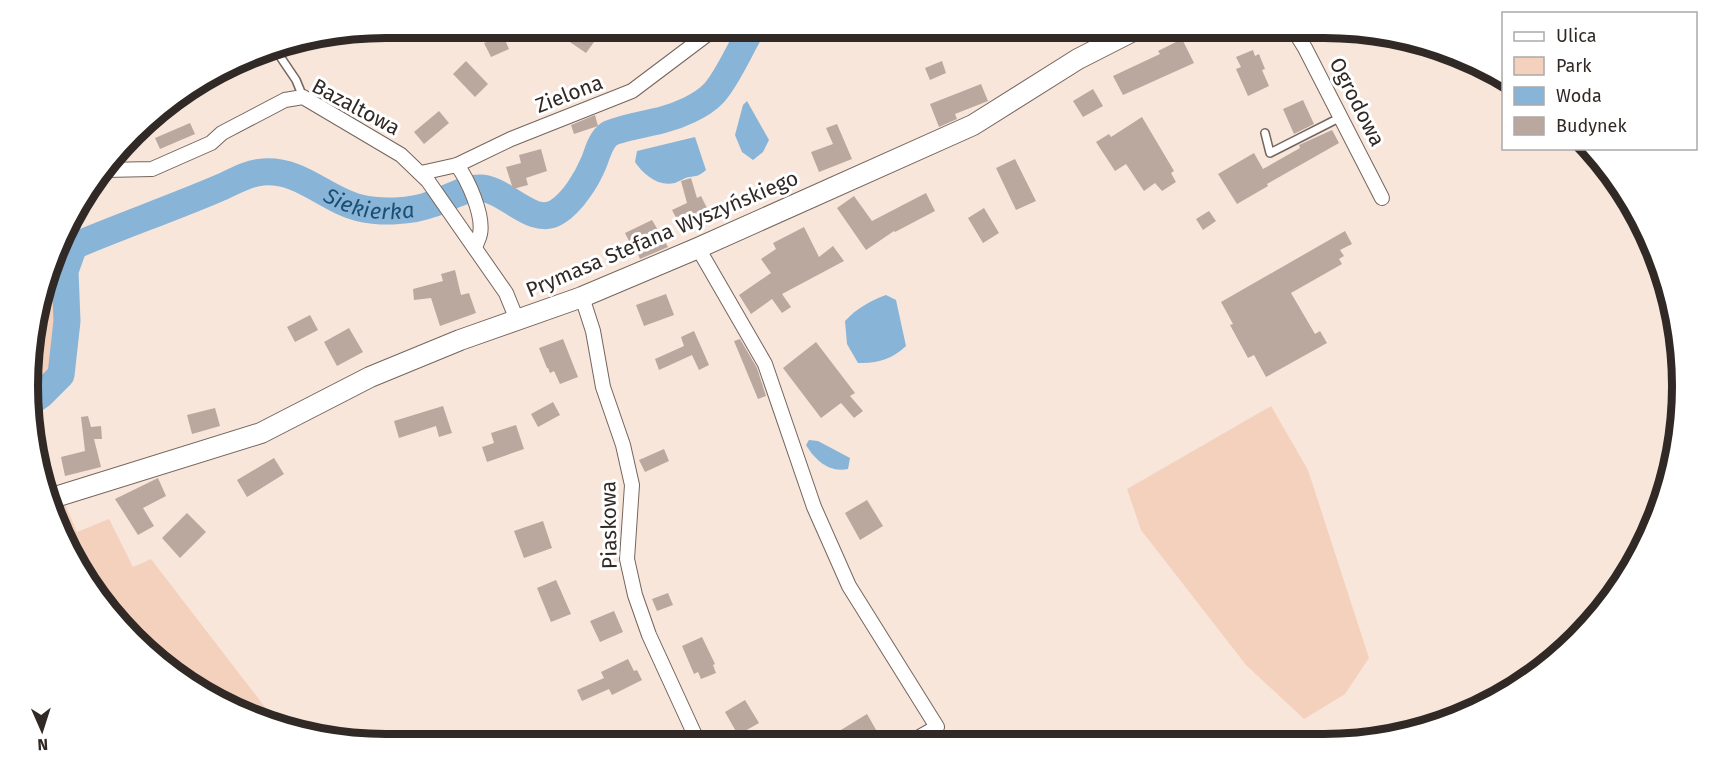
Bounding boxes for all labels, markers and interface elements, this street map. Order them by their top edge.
legend [1502,12,1697,150]
text: Ulica [1556,25,1596,47]
street label: Ogrodowa [1324,53,1390,151]
text: Park [1556,55,1592,77]
street label: Zielona [531,69,607,119]
street label: Bazaltowa [307,73,405,141]
text: Woda [1556,85,1602,107]
text: Budynek [1556,115,1627,137]
street label: Prymasa Stefana Wyszyńskiego [522,165,802,303]
water label: Siekierka [318,181,416,225]
street label: Piaskowa [595,481,623,569]
north arrow [12,700,72,760]
text: N [37,735,49,754]

